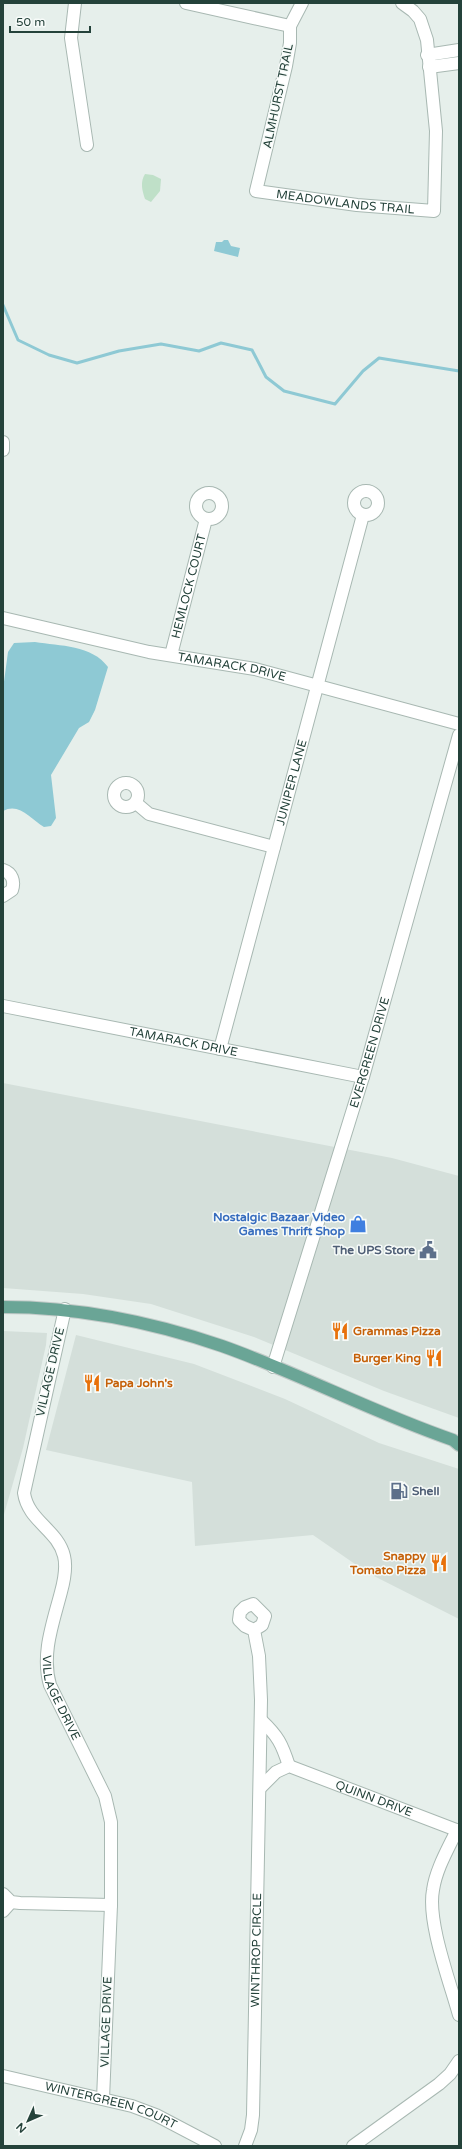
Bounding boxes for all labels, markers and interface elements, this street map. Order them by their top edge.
scale bar [10,8,90,34]
text: 50 m [16,15,45,29]
street label: ALMHURST TRAIL [260,42,296,150]
street label: MEADOWLANDS TRAIL [275,187,415,216]
street label: HEMLOCK COURT [169,532,209,640]
street label: TAMARACK DRIVE [177,650,288,684]
street label: JUNIPER LANE [273,738,310,827]
street label: EVERGREEN DRIVE [347,995,392,1110]
street label: TAMARACK DRIVE [128,1024,239,1059]
place label: Nostalgic Bazaar Video Games Thrift Shop [213,1210,345,1239]
shop icon: Nostalgic Bazaar Video Games Thrift Shop [348,1214,368,1234]
public building icon: The UPS Store [418,1240,438,1260]
place label: The UPS Store [332,1243,415,1257]
restaurant icon: Grammas Pizza [330,1321,350,1341]
place label: Grammas Pizza [353,1324,441,1338]
street label: VILLAGE DRIVE [33,1326,67,1418]
restaurant icon: Burger King [424,1348,444,1368]
place label: Burger King [353,1351,421,1366]
restaurant icon: Papa John's [82,1373,102,1393]
place label: Papa John's [105,1376,173,1391]
fuel station icon: Shell [389,1481,409,1501]
place label: Shell [412,1484,439,1498]
place label: Snappy Tomato Pizza [349,1549,427,1577]
restaurant icon: Snappy Tomato Pizza [429,1553,449,1573]
street label: VILLAGE DRIVE [40,1655,83,1743]
street label: QUINN DRIVE [333,1777,415,1820]
street label: WINTHROP CIRCLE [248,1893,264,2008]
street label: VILLAGE DRIVE [97,1976,115,2068]
street label: WINTERGREEN COURT [44,2079,180,2132]
north arrow [8,2101,48,2141]
text: N [14,2120,29,2135]

